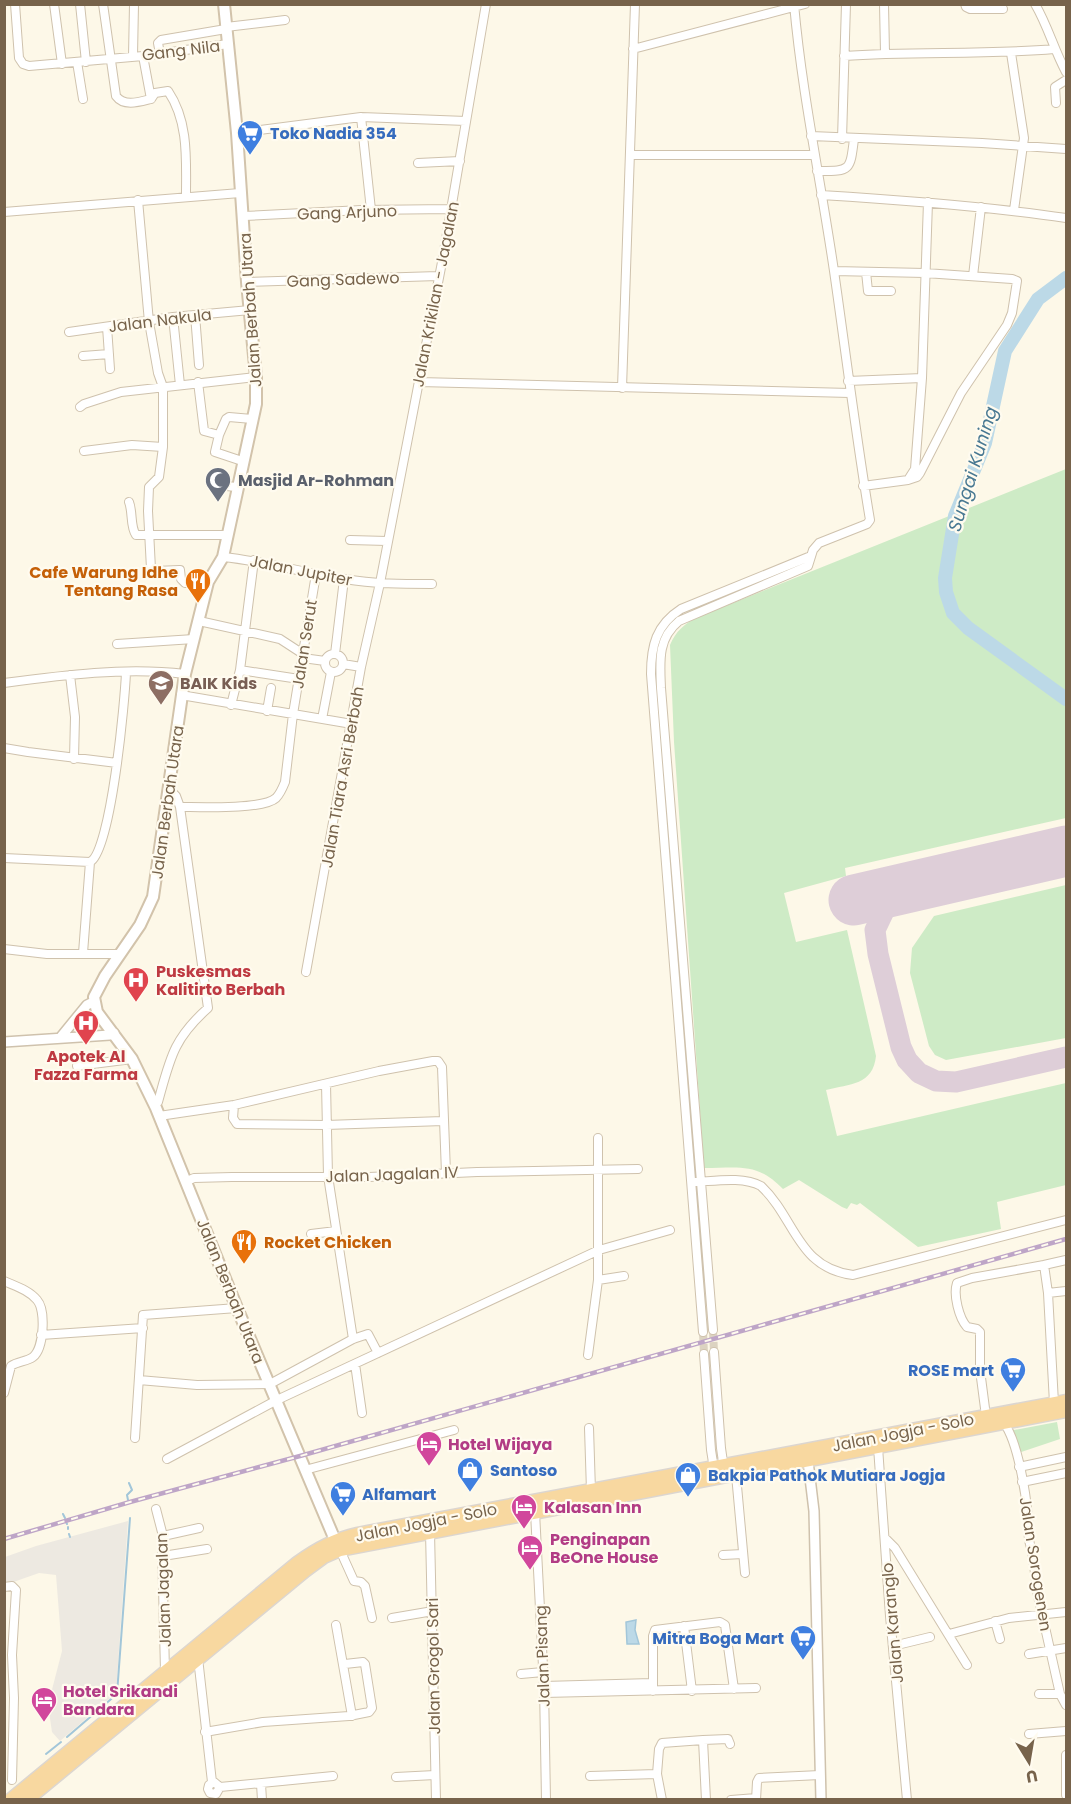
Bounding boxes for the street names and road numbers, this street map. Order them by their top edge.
street label: Gang Nila [141,34,221,67]
street label: Gang Arjuno [297,199,397,226]
street label: Jalan Krikilan - Jagalan [406,199,465,389]
street label: Jalan Berbah Utara [234,232,267,388]
street label: Gang Sadewo [286,266,400,293]
street label: Jalan Nakula [107,303,213,338]
street label: Jalan Jupiter [248,549,354,592]
street label: Jalan Serut [286,598,323,690]
street label: Jalan Tiara Asri Berbah [315,685,370,870]
street label: Jalan Berbah Utara [145,724,190,880]
street label: Jalan Jagalan IV [325,1161,459,1188]
street label: Jalan Berbah Utara [191,1215,270,1367]
street label: Jalan Jogja - Solo [830,1407,976,1458]
street label: Jalan Sorogenen [1014,1495,1057,1633]
street label: Jalan Jogja - Solo [353,1497,499,1548]
street label: Jalan Jagalan [150,1532,177,1648]
street label: Jalan Karanglo [876,1562,909,1684]
street label: Jalan Grogol Sari [421,1598,446,1734]
street label: Jalan Pisang [529,1605,556,1707]

